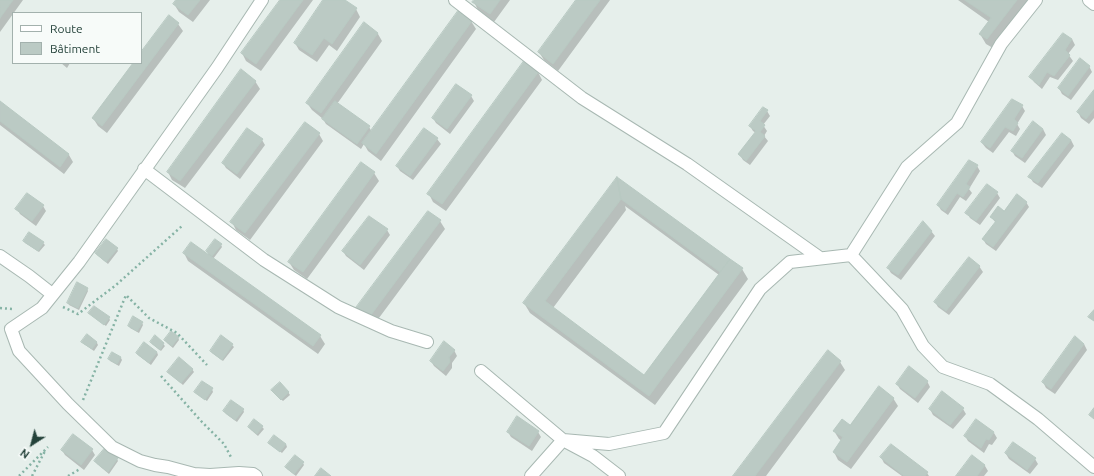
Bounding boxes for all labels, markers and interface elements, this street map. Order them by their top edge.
legend [12,12,142,64]
text: Route [50,22,83,35]
text: Bâtiment [50,42,100,55]
north arrow [12,424,52,464]
text: N [18,446,32,461]

